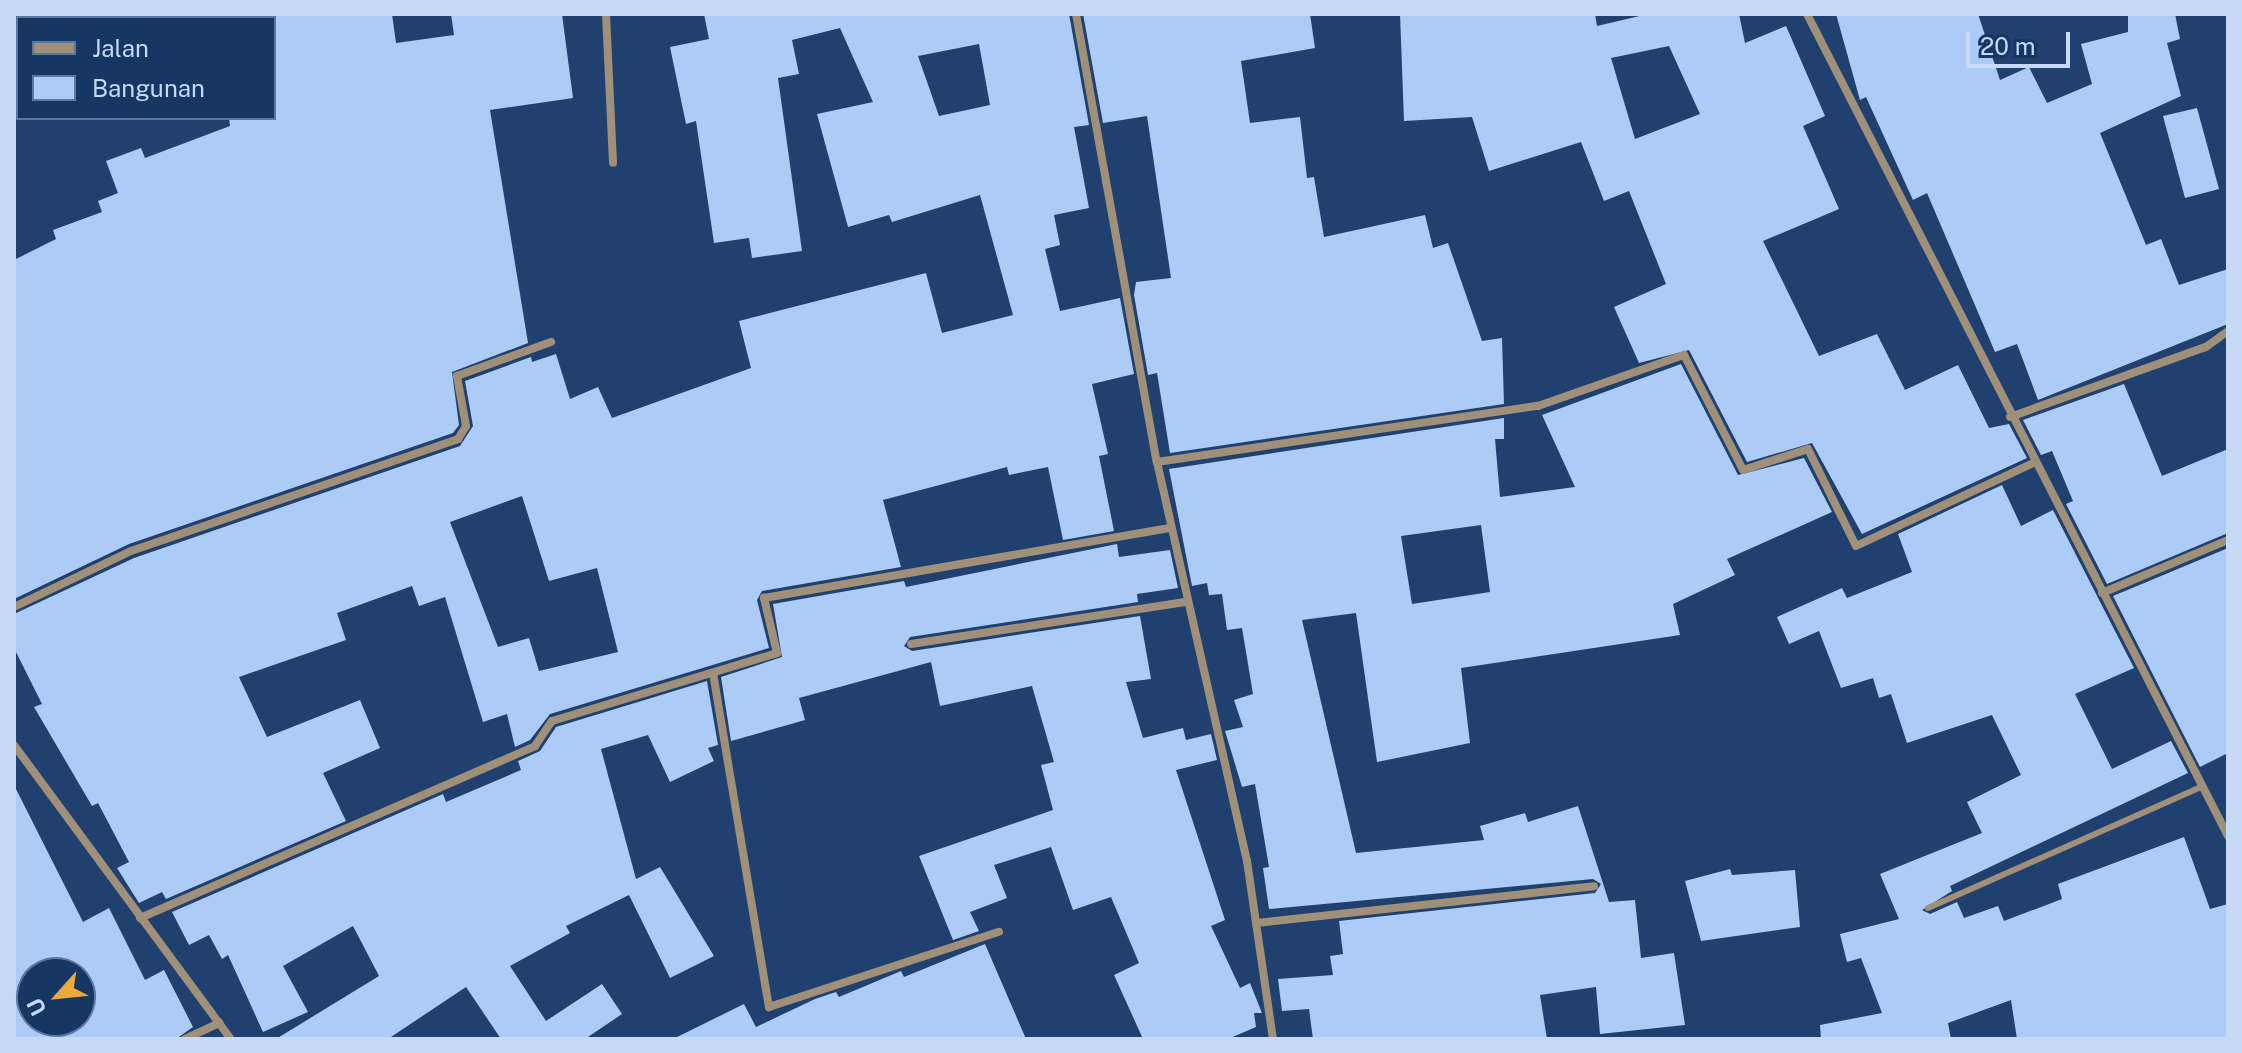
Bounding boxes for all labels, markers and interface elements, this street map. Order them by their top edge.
legend [16,16,276,120]
scale bar [1970,16,2074,66]
text: 20 m [1980,32,2036,60]
text: Jalan [92,34,149,62]
text: Bangunan [92,74,205,102]
north arrow [16,957,96,1037]
text: U [21,994,52,1020]

